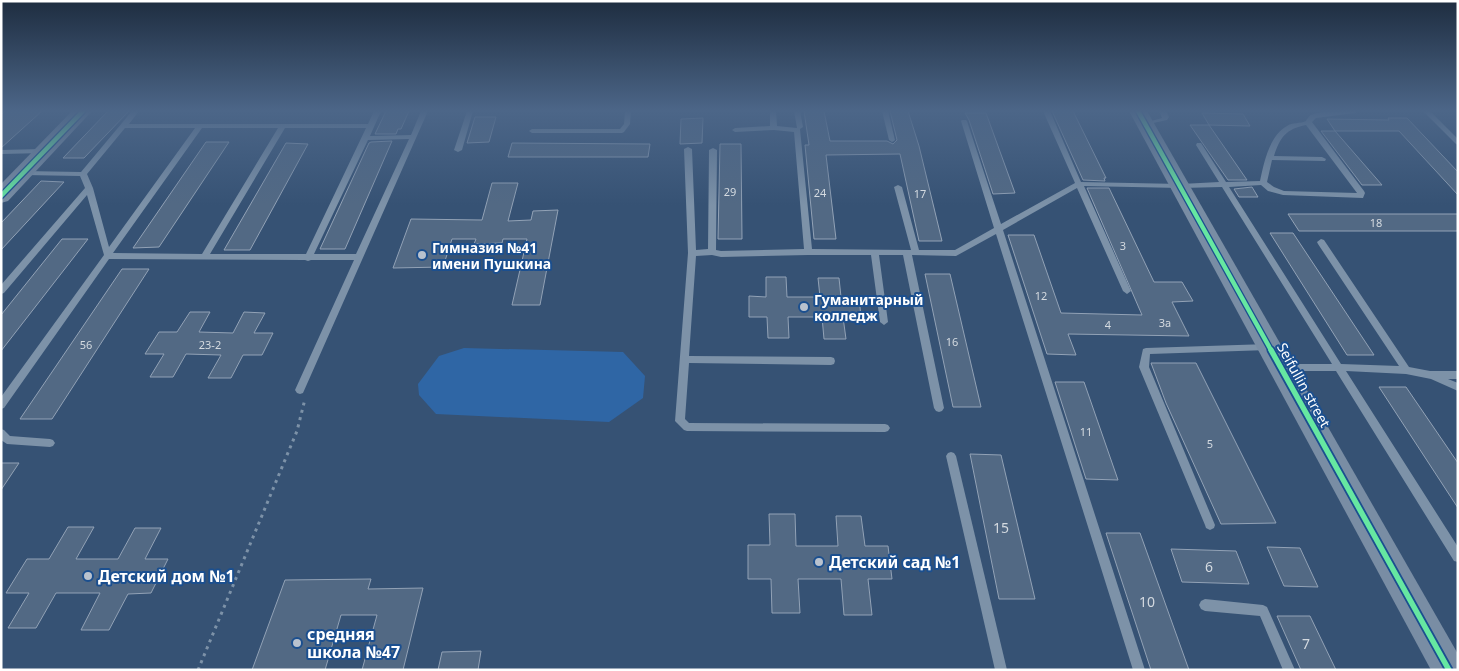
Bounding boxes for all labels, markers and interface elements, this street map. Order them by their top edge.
house number: 29 [724,184,736,199]
house number: 24 [814,185,827,200]
house number: 17 [914,186,926,201]
house number: 18 [1370,215,1382,230]
place label: Гимназия №41 имени Пушкина [432,238,551,273]
house number: 3 [1120,238,1126,253]
marker: Гимназия №41 имени Пушкина [416,249,428,261]
house number: 12 [1035,288,1047,303]
place label: Гуманитарный колледж [814,290,923,325]
marker: Гуманитарный колледж [798,301,810,313]
house number: 3а [1159,315,1171,330]
house number: 4 [1105,317,1112,332]
house number: 16 [946,334,958,349]
house number: 56 [80,337,92,352]
house number: 23-2 [199,337,221,352]
street label: Seifullin street [1273,339,1335,431]
house number: 11 [1080,424,1092,439]
house number: 5 [1207,436,1213,451]
house number: 15 [993,518,1009,537]
place label: Детский сад №1 [829,551,960,573]
marker: Детский сад №1 [813,556,825,568]
house number: 6 [1205,557,1213,576]
place label: Детский дом №1 [98,565,235,587]
marker: Детский дом №1 [82,570,94,582]
house number: 10 [1139,592,1155,611]
place label: средняя школа №47 [307,623,400,663]
house number: 7 [1302,634,1310,653]
marker: средняя школа №47 [291,637,303,649]

